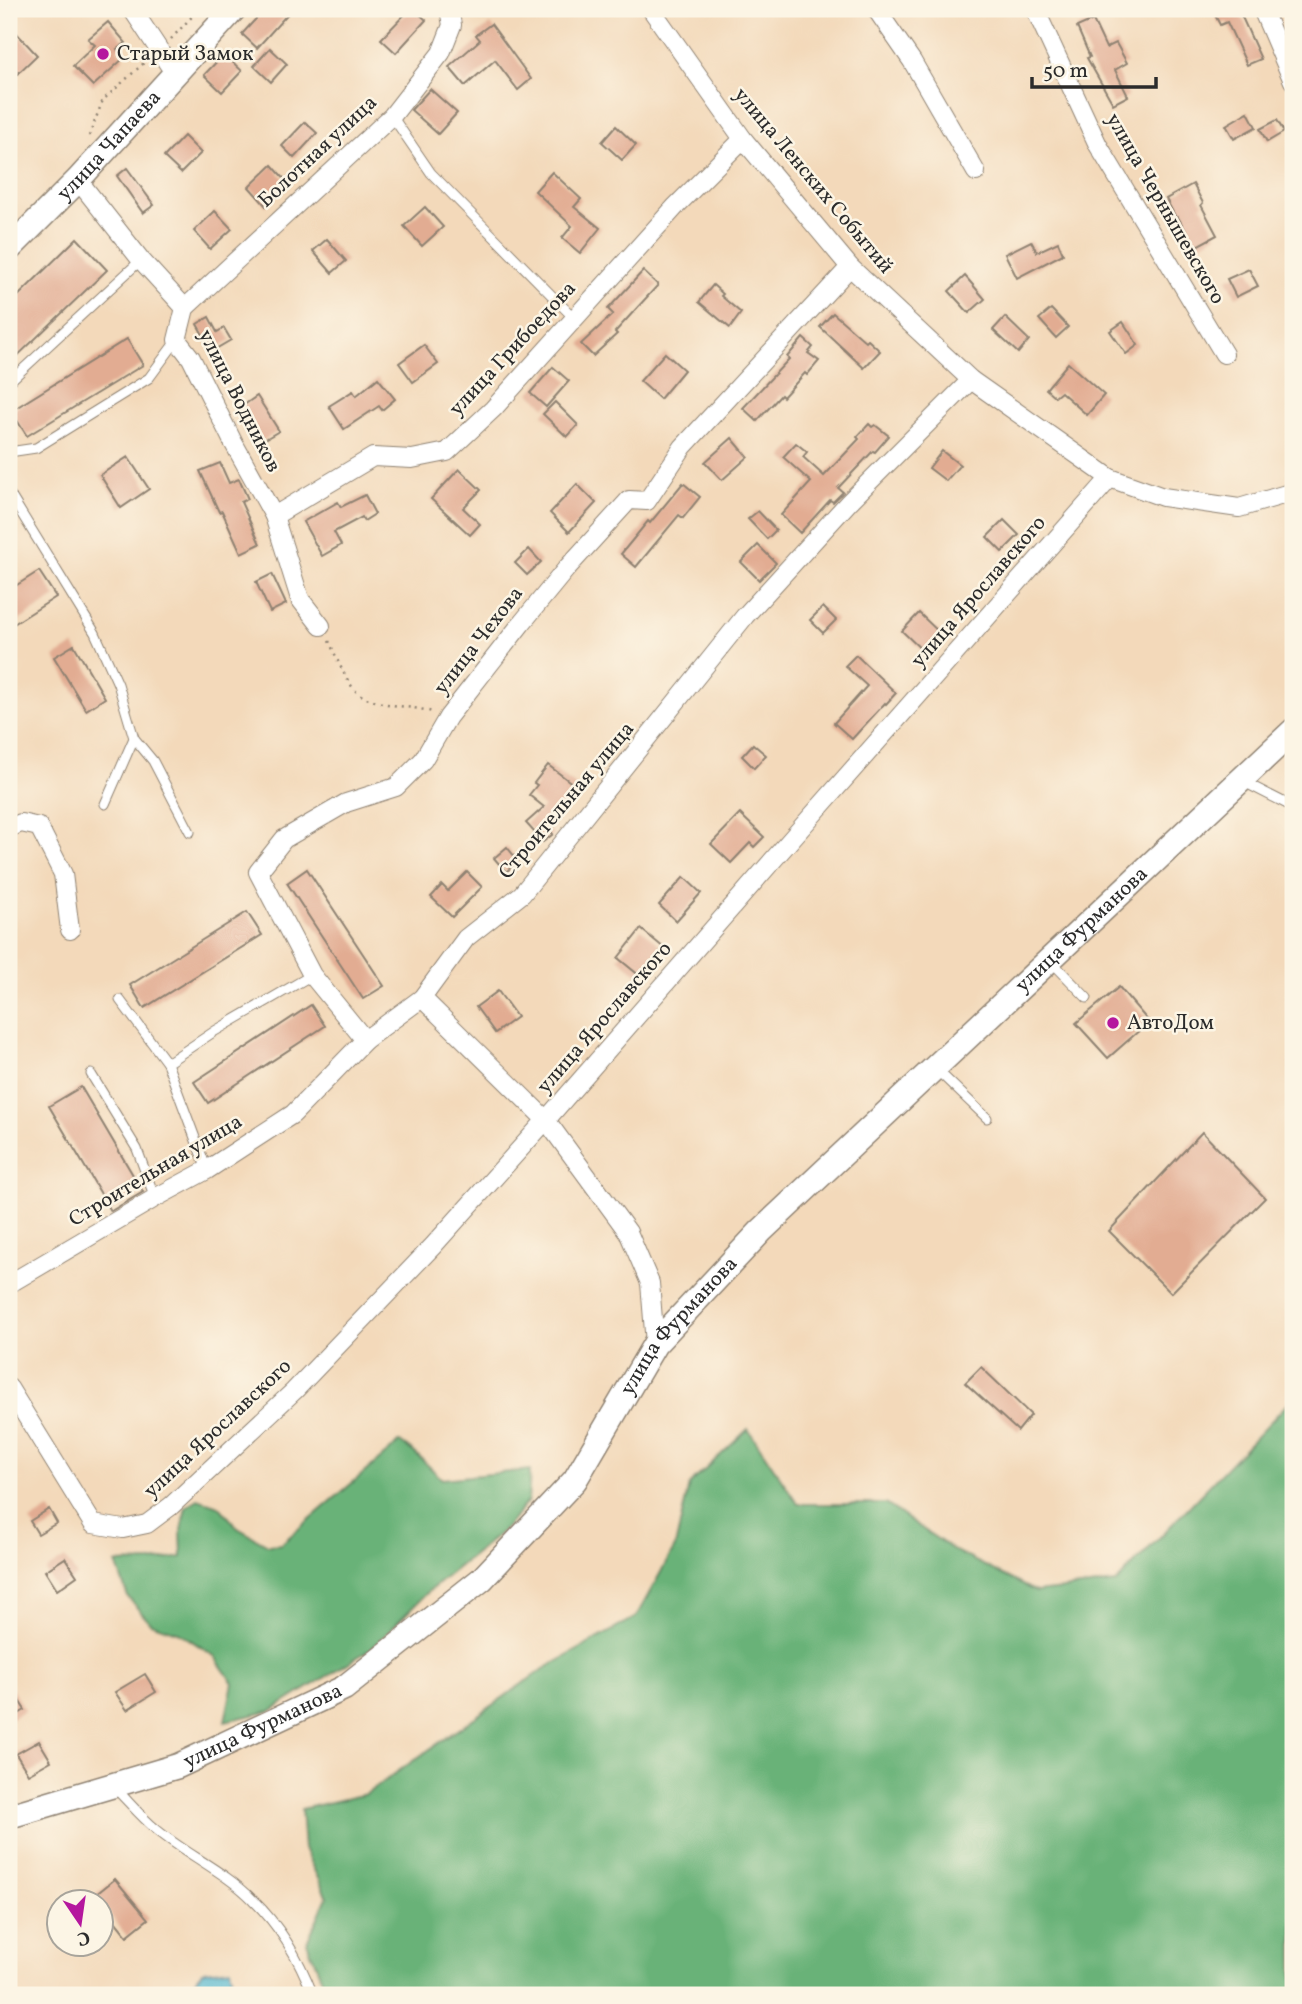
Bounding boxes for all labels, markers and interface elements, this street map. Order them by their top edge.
place label: Старый Замок [117,40,253,69]
marker: Старый Замок [95,46,111,62]
scale bar [1032,46,1157,90]
text: 50 m [1043,57,1088,86]
street label: улица Ленских Событий [726,82,900,280]
street label: улица Чапаева [50,84,168,208]
street label: Болотная улица [252,89,384,215]
street label: улица Чернышевского [1098,108,1232,310]
street label: улица Грибоедова [443,275,583,423]
street label: улица Водников [190,324,288,478]
street label: улица Ярославского [905,510,1053,674]
street label: улица Чехова [428,581,530,701]
street label: Строительная улица [492,716,642,886]
street label: улица Фурманова [1009,860,1154,999]
street label: улица Ярославского [531,936,679,1100]
place label: АвтоДом [1127,1009,1214,1038]
marker: АвтоДом [1105,1015,1121,1031]
street label: Строительная улица [64,1108,248,1234]
street label: улица Фурманова [613,1250,744,1401]
street label: улица Ярославского [138,1353,298,1505]
street label: улица Фурманова [179,1676,347,1776]
north arrow [46,1888,116,1958]
text: С [74,1924,92,1952]

